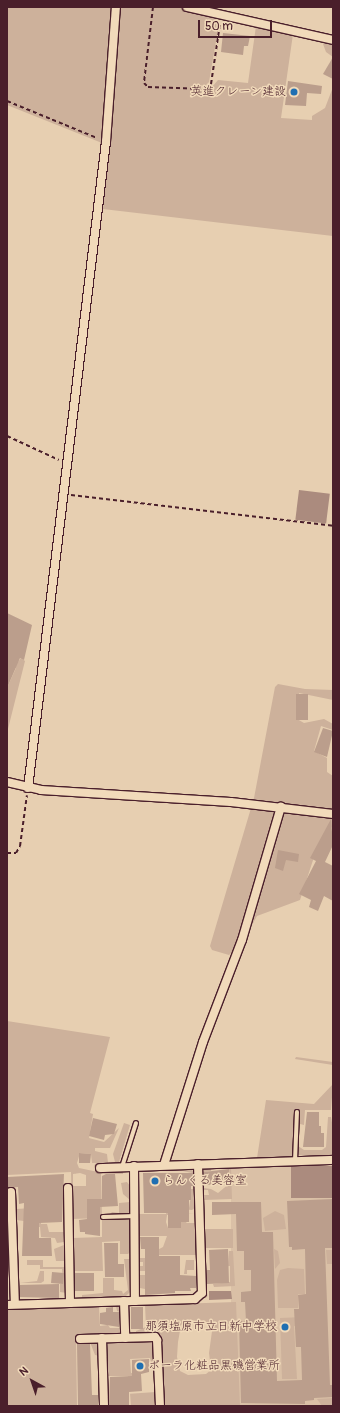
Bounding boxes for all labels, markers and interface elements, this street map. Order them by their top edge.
scale bar [200,12,274,38]
text: 50 m [205,19,233,34]
place label: 英進クレーン建設 [190,85,286,99]
marker: 英進クレーン建設 [289,87,299,97]
place label: らんくる美容室 [163,1174,247,1188]
marker: らんくる美容室 [150,1176,160,1186]
place label: 那須塩原市立日新中学校 [145,1320,277,1334]
marker: 那須塩原市立日新中学校 [280,1322,290,1332]
place label: ポーラ化粧品黒磯営業所 [148,1359,280,1373]
north arrow [12,1361,52,1401]
marker: ポーラ化粧品黒磯営業所 [135,1361,145,1371]
text: N [17,1364,31,1379]

